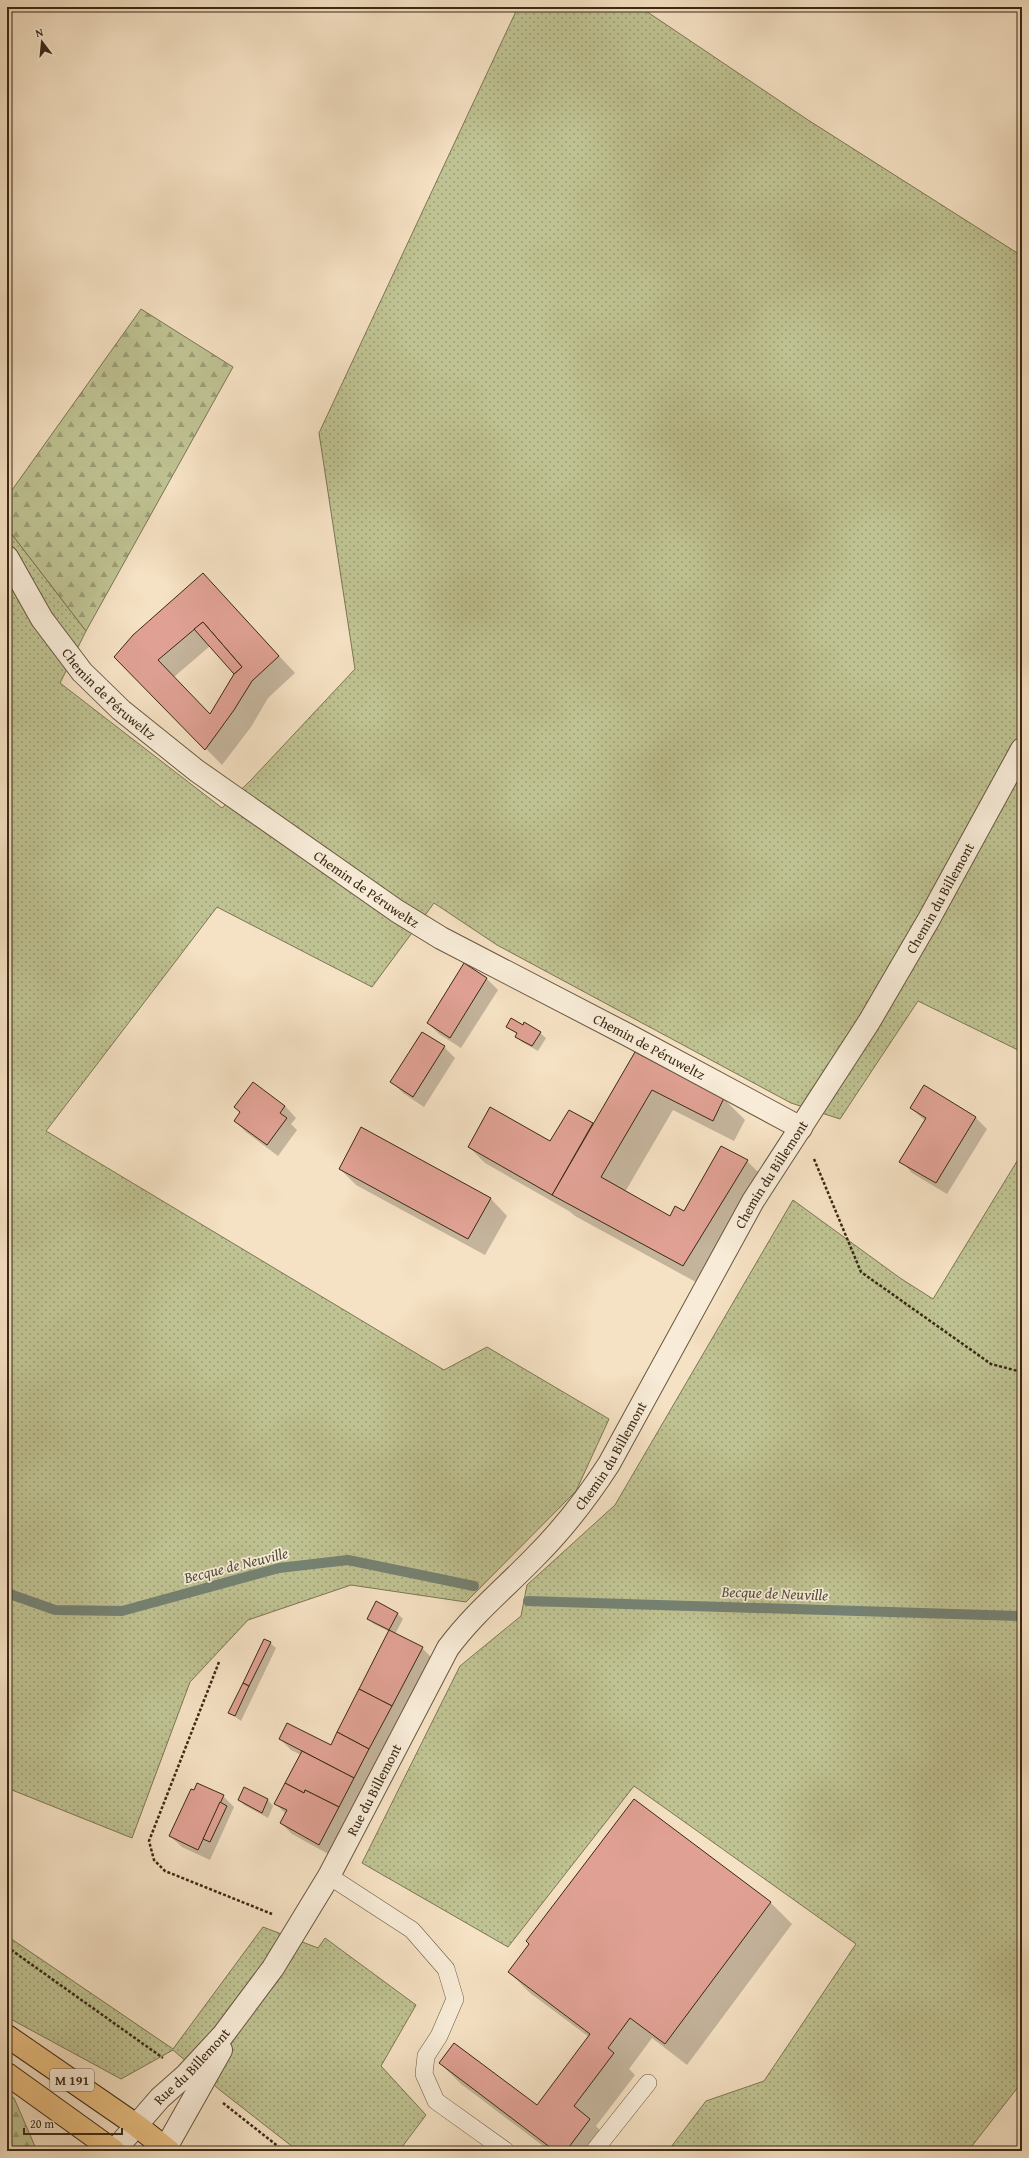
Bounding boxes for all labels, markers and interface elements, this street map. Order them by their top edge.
north arrow [22,22,62,62]
text: N [34,24,46,41]
street label: Chemin de Péruweltz [57,644,160,744]
street label: Chemin du Billemont [901,839,979,957]
street label: Chemin de Péruweltz [310,846,423,932]
street label: Chemin de Péruweltz [590,1009,709,1085]
street label: Chemin du Billemont [730,1116,813,1232]
street label: Chemin du Billemont [570,1398,652,1514]
water label: Becque de Neuville [181,1542,290,1588]
water label: Becque de Neuville [720,1581,829,1605]
street label: Rue du Billemont [342,1740,406,1839]
street label: Rue du Billemont [149,2024,235,2109]
road number: M 191 [50,2069,94,2091]
scale bar [24,2110,122,2136]
text: 20 m [30,2115,54,2132]

